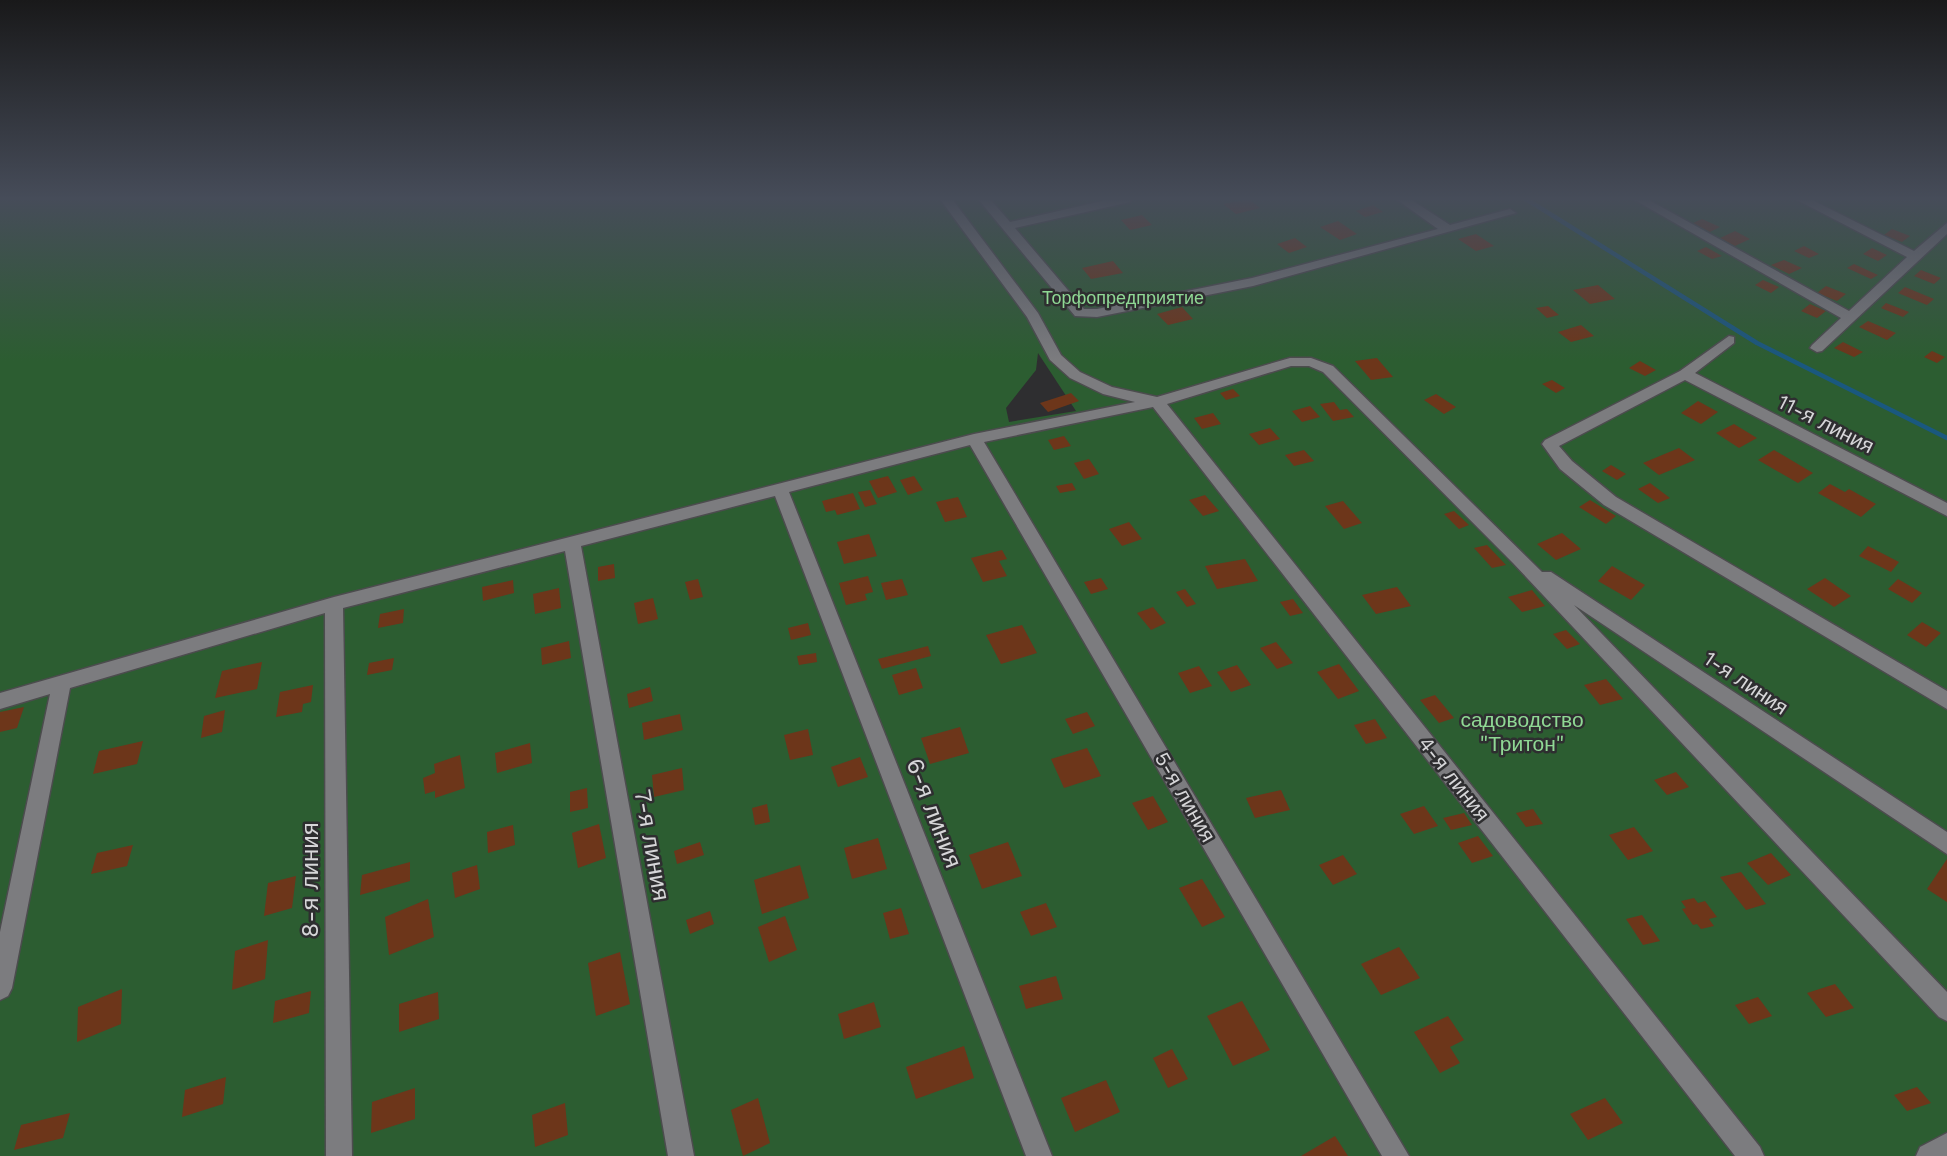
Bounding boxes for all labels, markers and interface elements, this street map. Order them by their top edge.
park label: Торфопредприятие [1042,287,1204,308]
street label: 11-я линия [1774,389,1878,458]
street label: 1-я линия [1699,645,1793,720]
park label: садоводство "Тритон" [1460,707,1584,756]
street label: 4-я линия [1414,731,1495,826]
street label: 5-я линия [1150,747,1221,846]
street label: 6-я линия [900,754,968,872]
street label: 7-я линия [628,787,676,903]
street label: 8-я линия [296,822,324,938]

